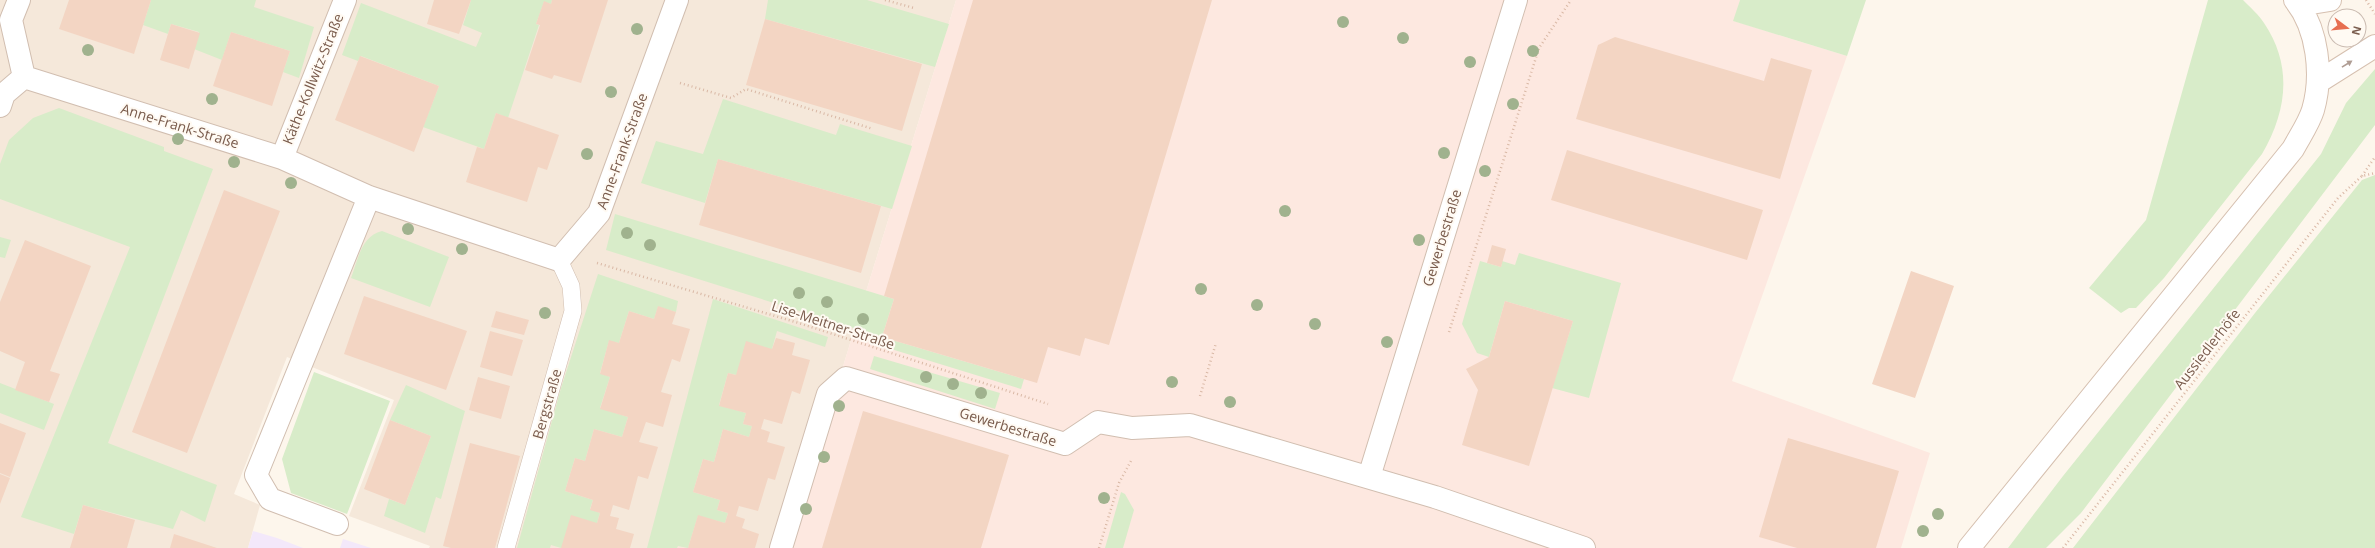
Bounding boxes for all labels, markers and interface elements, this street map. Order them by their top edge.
north arrow [2327,8,2367,48]
street label: Käthe-Kollwitz-Straße [278,10,348,147]
text: N [2349,25,2366,37]
one-way arrow [2341,61,2353,68]
street label: Anne-Frank-Straße [592,90,651,212]
street label: Anne-Frank-Straße [119,99,242,153]
street label: Gewerbestraße [1418,187,1465,289]
street label: Lise-Meitner-Straße [769,296,897,353]
street label: Aussiedlerhöfe [2169,304,2244,393]
street label: Bergstraße [527,367,566,441]
street label: Gewerbestraße [957,403,1059,450]

